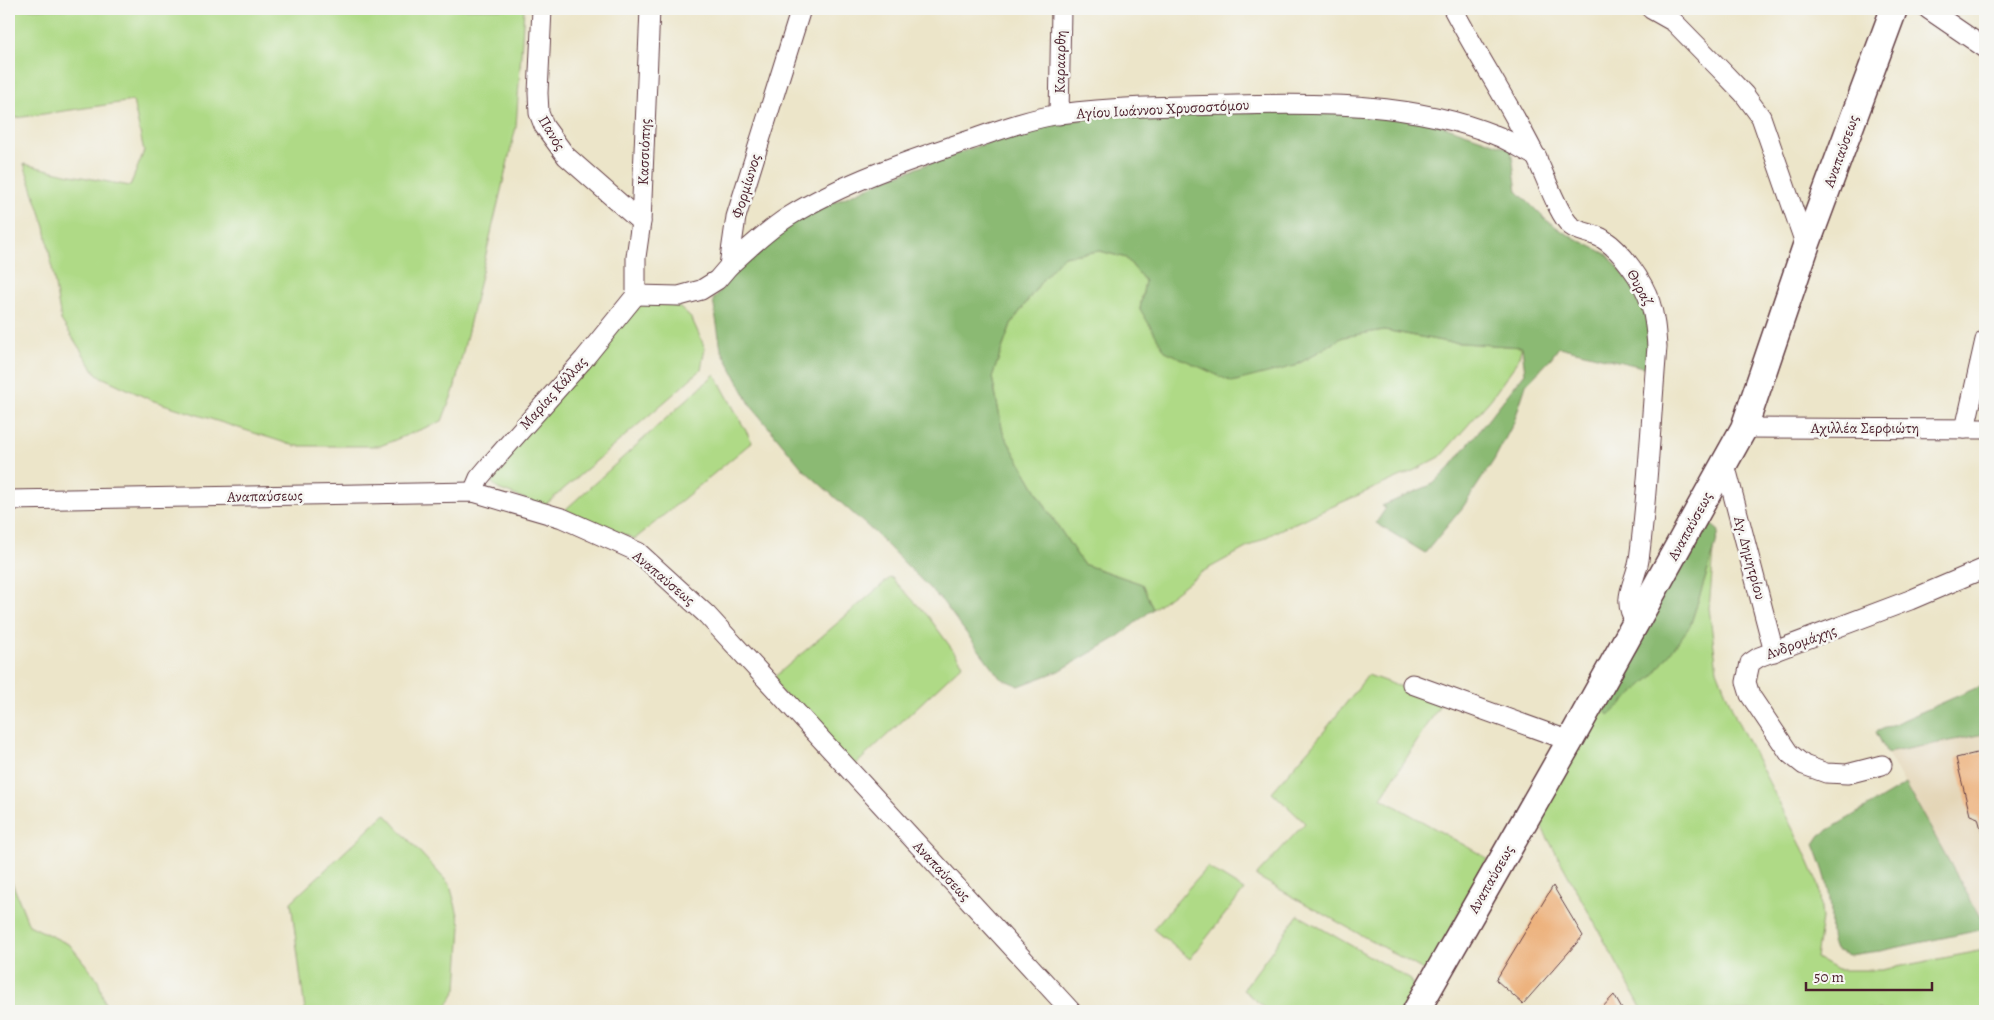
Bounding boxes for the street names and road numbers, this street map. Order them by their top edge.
street label: Καρααρθη [1049,30,1071,94]
street label: Αγίου Ιωάννου Χρυσοστόμου [1075,94,1250,124]
street label: Πανός [534,112,570,154]
street label: Αναπαύσεως [1818,112,1863,191]
street label: Κασσιόπης [633,118,655,186]
street label: Φορμίωνος [727,151,765,221]
street label: Θυραζ [1622,266,1658,309]
street label: Μαρίας Κάλλας [515,352,591,434]
street label: Αχιλλέα Σερφιώτη [1810,418,1919,438]
street label: Αναπαύσεως [226,485,303,507]
street label: Αναπαύσεως [1662,488,1717,565]
street label: Αγ. Δημητρίου [1729,513,1771,602]
street label: Αναπαύσεως [628,545,699,610]
street label: Ανδρομάχης [1762,620,1839,664]
street label: Αναπαύσεως [908,836,975,905]
street label: Αναπαύσεως [1463,841,1519,918]

